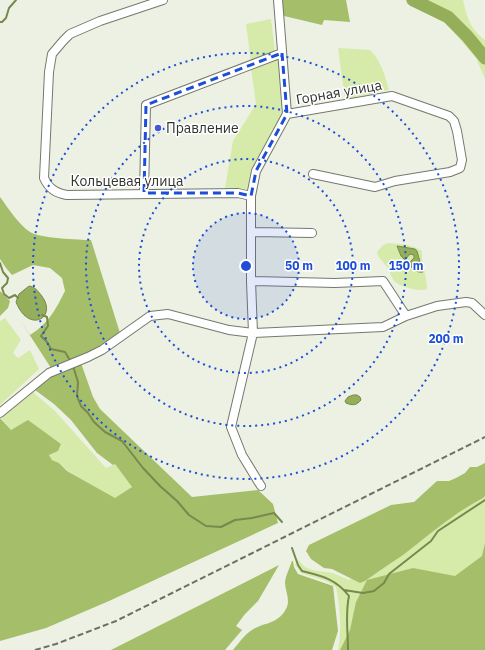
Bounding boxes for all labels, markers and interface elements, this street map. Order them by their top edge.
street label: Горная улица [295,76,384,108]
place label: Правление [166,119,239,137]
marker: Правление [153,123,163,133]
street label: Кольцевая улица [71,172,184,190]
text: 50 m [285,258,313,273]
text: 100 m [335,258,371,273]
text: 150 m [388,258,424,273]
centre of rings [239,259,253,273]
text: 200 m [428,331,464,346]

